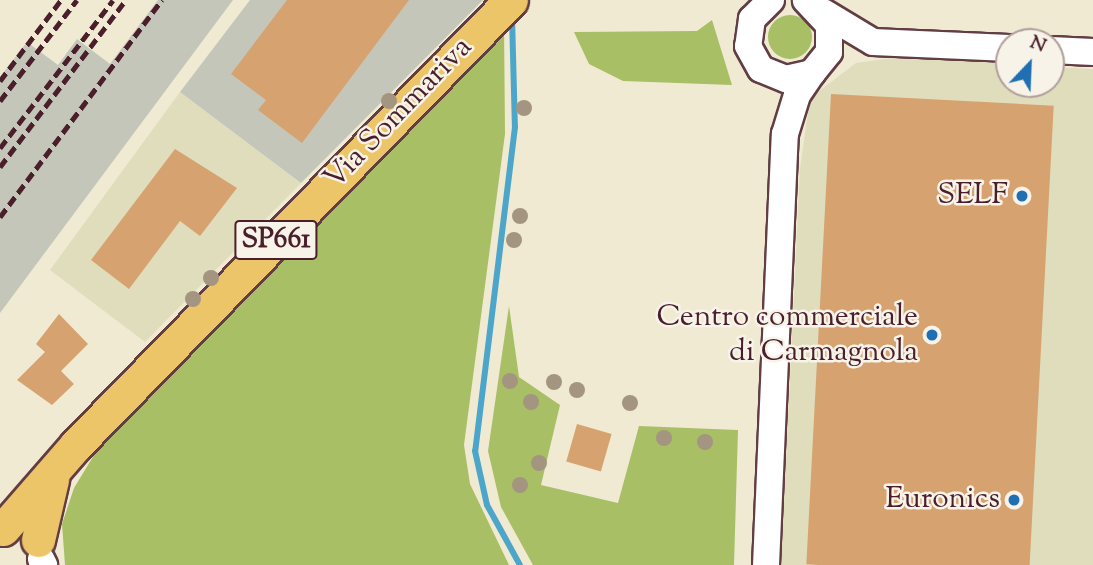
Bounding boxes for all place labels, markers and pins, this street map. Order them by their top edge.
place label: SELF [937,178,1008,214]
marker: SELF [1014,188,1030,204]
place label: Centro commerciale di Carmagnola [656,300,918,370]
marker: Centro commerciale di Carmagnola [924,327,940,343]
place label: Euronics [885,482,1000,518]
marker: Euronics [1006,492,1022,508]

